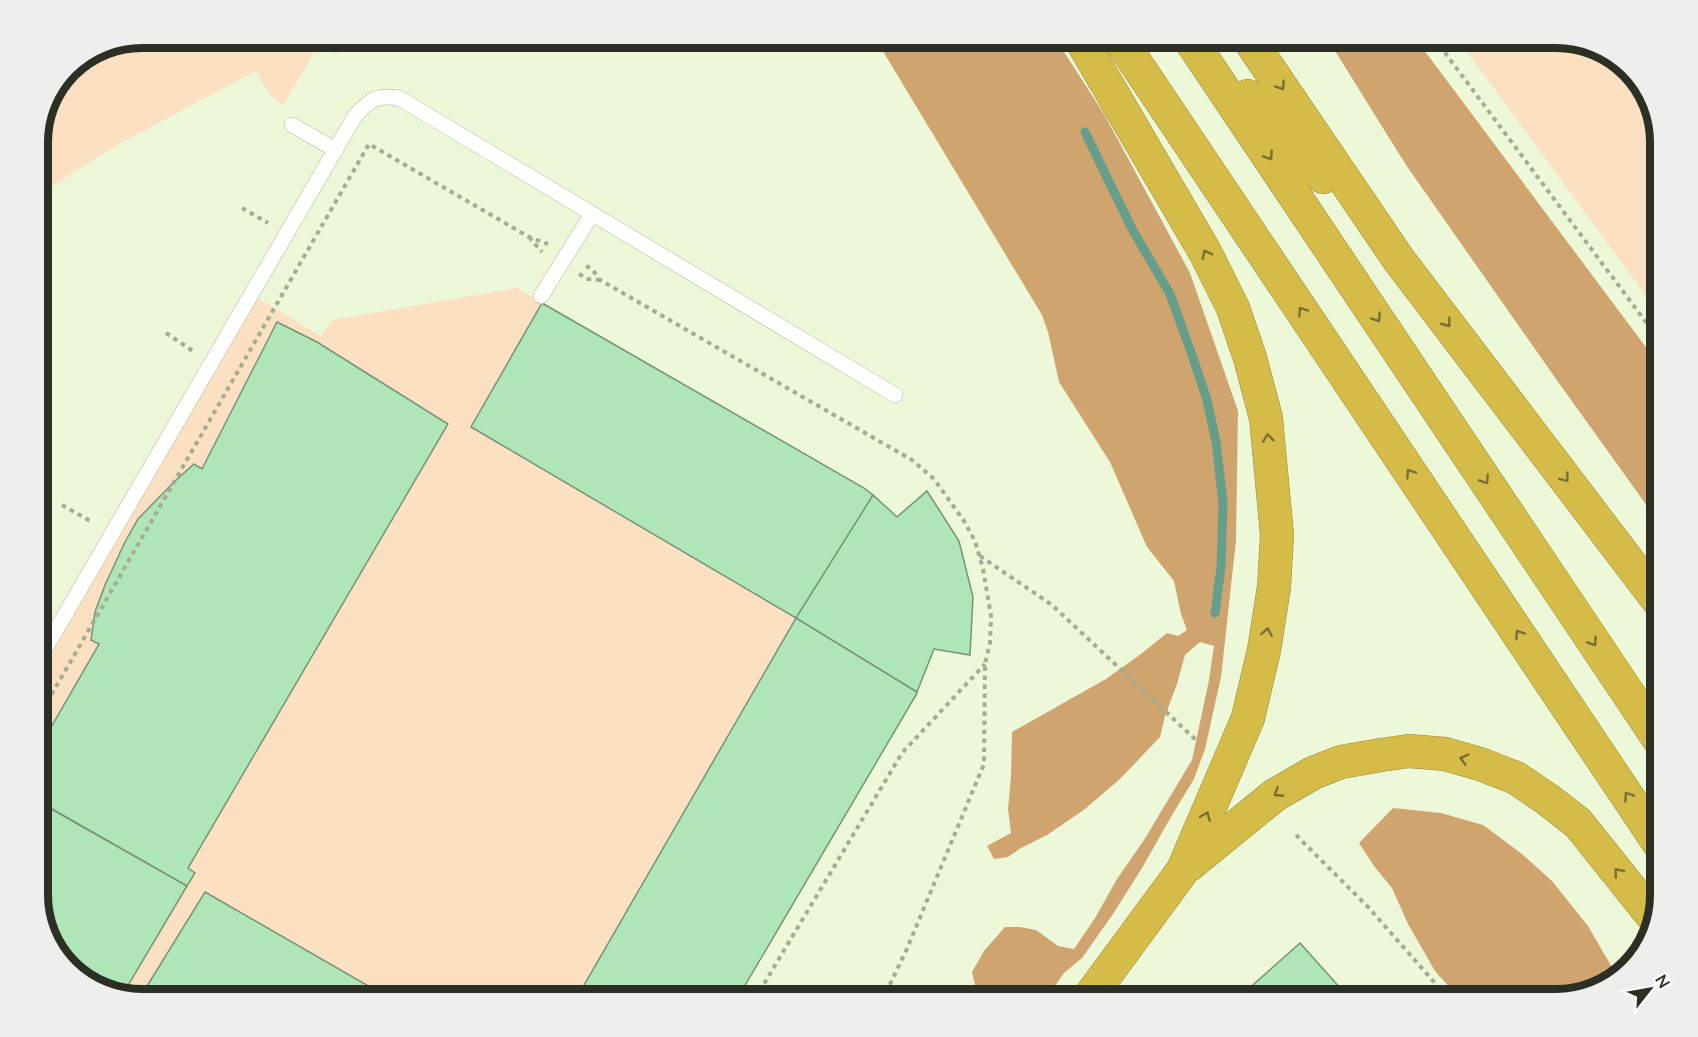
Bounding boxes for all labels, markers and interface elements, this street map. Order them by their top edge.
one-way arrow [1274,79,1285,90]
one-way arrow [1261,149,1272,160]
one-way arrow [1202,250,1213,261]
one-way arrow [1298,306,1309,317]
one-way arrow [1370,311,1381,322]
one-way arrow [1440,317,1451,328]
one-way arrow [1263,434,1275,443]
one-way arrow [1406,468,1417,479]
one-way arrow [1558,472,1569,483]
one-way arrow [1478,473,1489,484]
one-way arrow [1261,627,1273,637]
one-way arrow [1515,630,1526,641]
one-way arrow [1586,636,1598,646]
one-way arrow [1459,754,1470,766]
one-way arrow [1274,786,1285,797]
one-way arrow [1624,792,1635,803]
one-way arrow [1199,812,1211,823]
one-way arrow [1614,868,1625,879]
north arrow [1620,959,1680,1019]
text: N [1652,971,1675,991]

